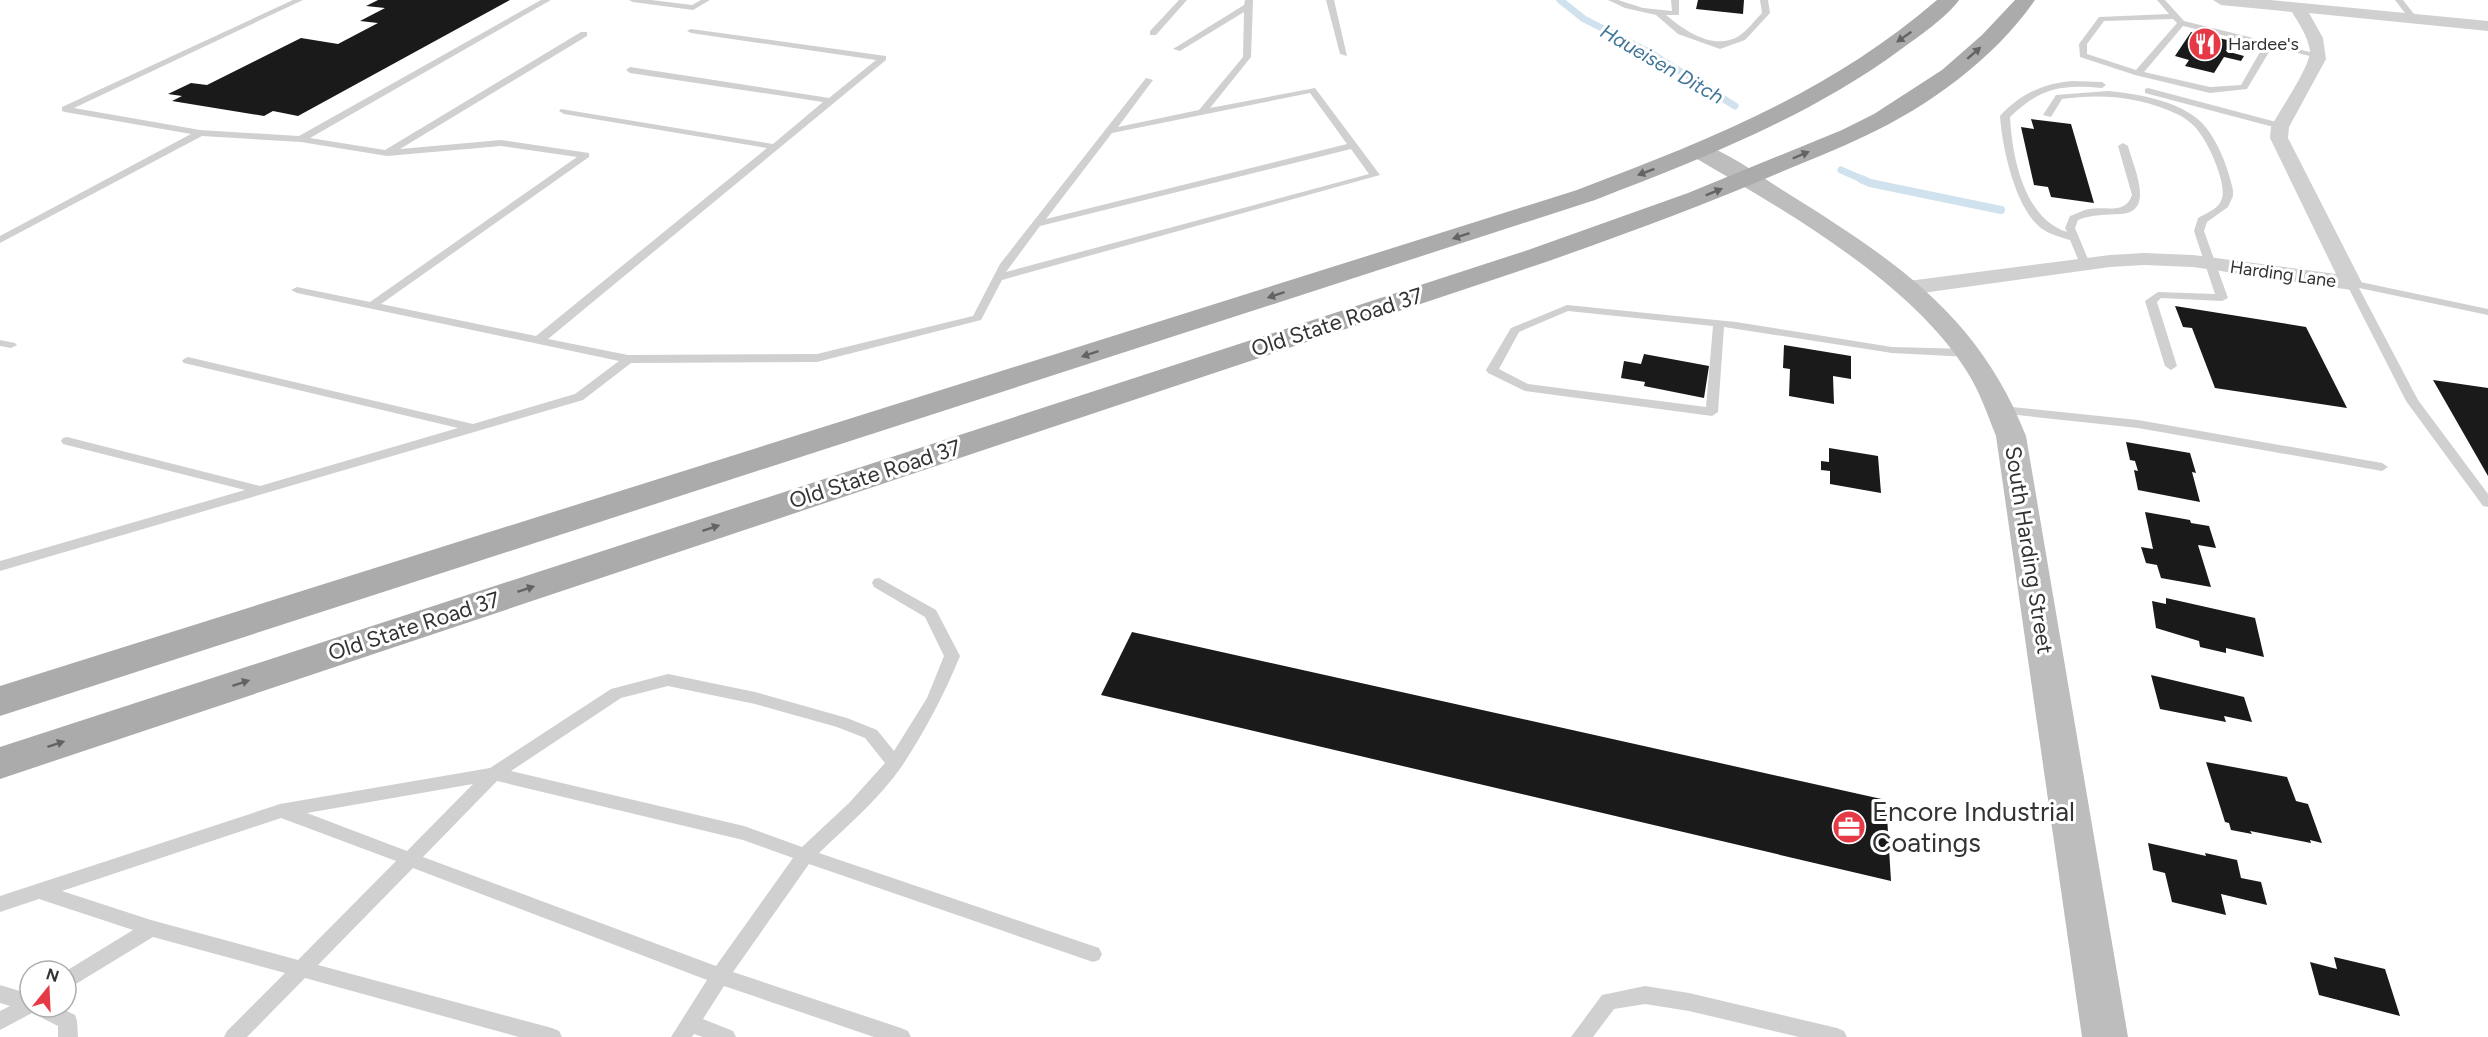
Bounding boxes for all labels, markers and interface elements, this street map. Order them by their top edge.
water label: Haueisen Ditch [1596,19,1728,109]
restaurant icon: Hardee's [2187,26,2223,62]
one-way arrow [1896,31,1912,42]
place label: Hardee's [2228,33,2299,55]
one-way arrow [1966,47,1982,60]
one-way arrow [1793,150,1811,160]
one-way arrow [1637,168,1655,177]
one-way arrow [1706,187,1724,197]
one-way arrow [1452,231,1470,241]
street label: Harding Lane [2228,256,2338,292]
street label: Old State Road 37 [1248,281,1426,362]
one-way arrow [1267,291,1285,300]
one-way arrow [1081,350,1099,359]
street label: Old State Road 37 [786,433,964,514]
street label: South Harding Street [1999,444,2059,656]
one-way arrow [702,523,720,533]
one-way arrow [517,584,535,594]
street label: Old State Road 37 [325,585,503,666]
one-way arrow [232,678,250,688]
one-way arrow [47,739,65,749]
place label: Encore Industrial Coatings [1872,795,2075,859]
office icon: Encore Industrial Coatings [1831,809,1867,845]
north arrow [18,959,78,1019]
text: N [44,964,61,986]

